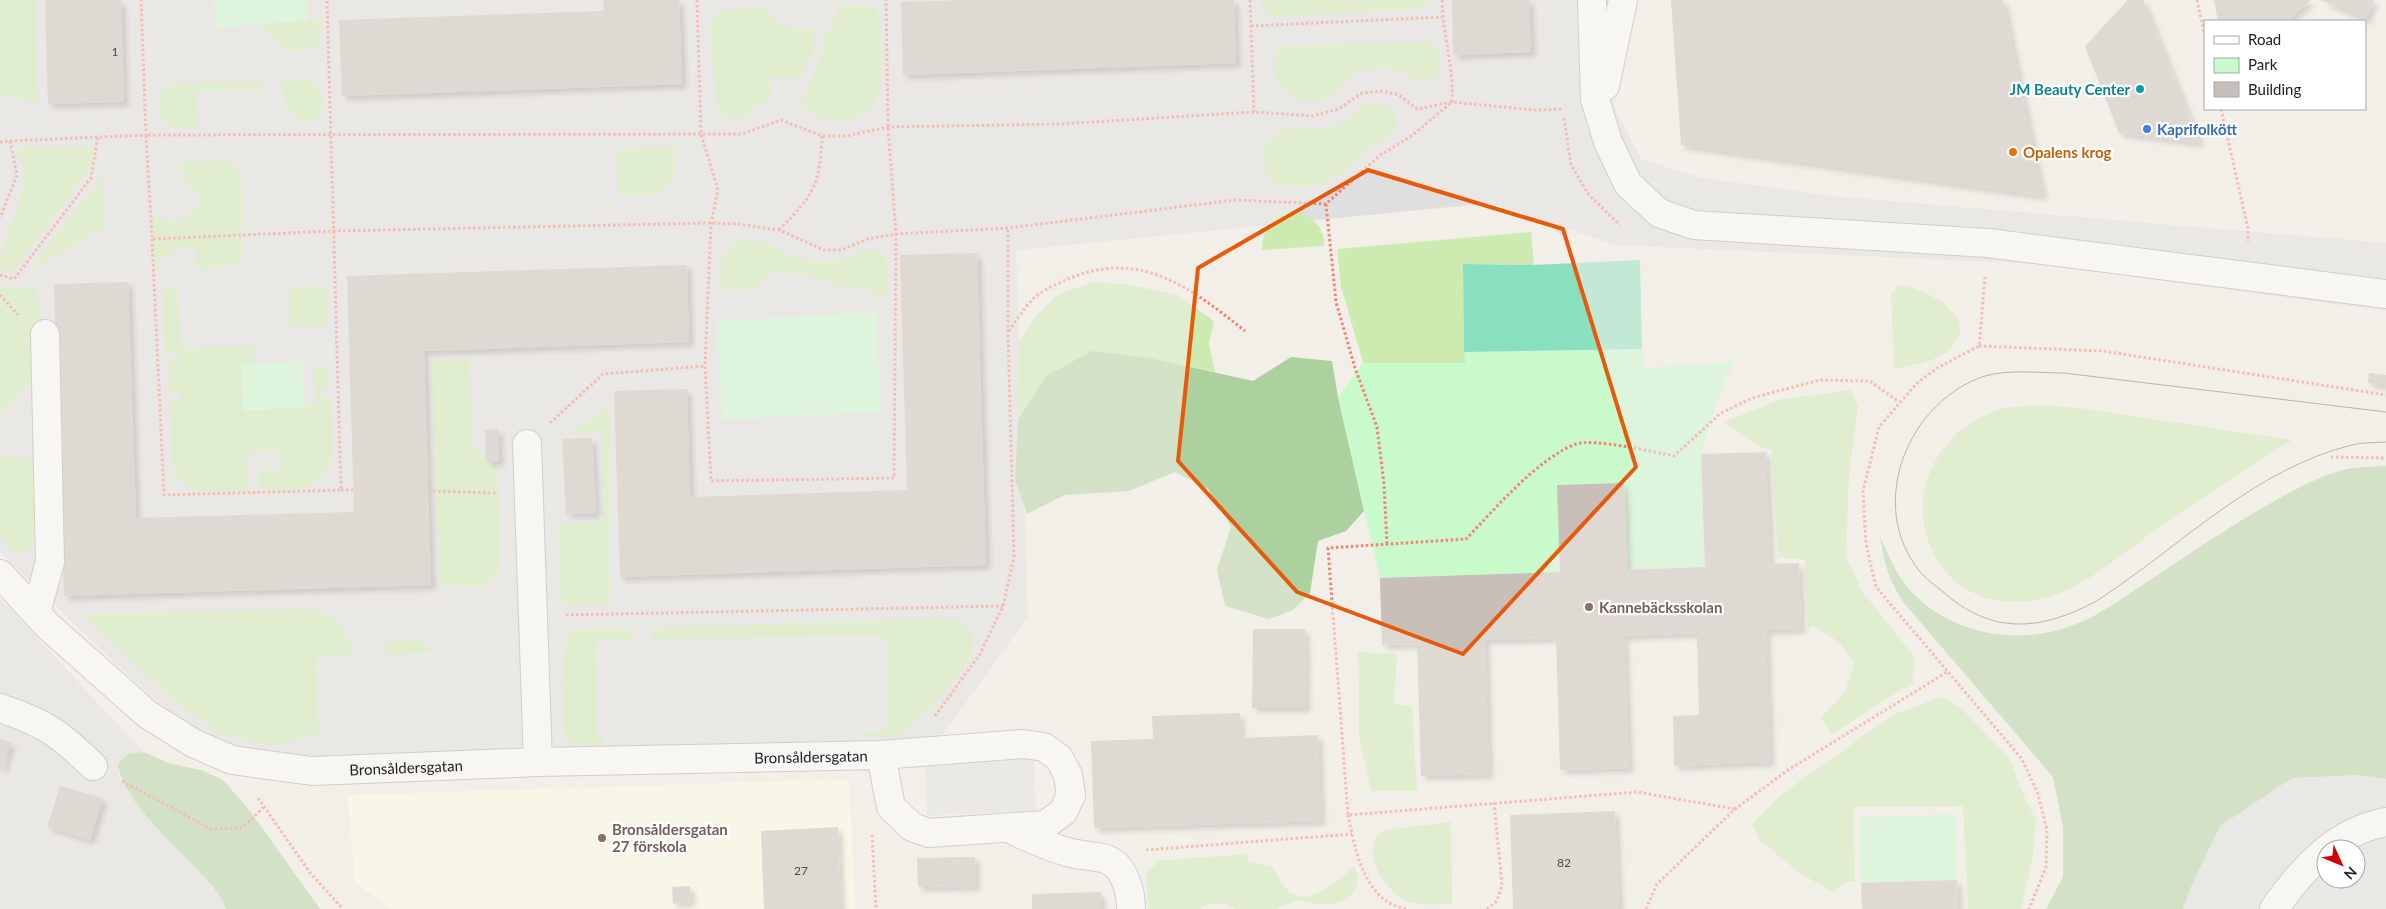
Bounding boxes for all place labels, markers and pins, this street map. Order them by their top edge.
place label: JM Beauty Center [2010,80,2130,98]
marker: JM Beauty Center [2134,83,2146,95]
place label: Kaprifolkött [2157,120,2237,138]
marker: Kaprifolkött [2141,123,2153,135]
place label: Opalens krog [2023,143,2112,161]
marker: Opalens krog [2007,146,2019,158]
place label: Kannebäcksskolan [1599,598,1722,616]
marker: Kannebäcksskolan [1583,601,1595,613]
place label: Bronsåldersgatan 27 förskola [612,820,728,855]
marker: Bronsåldersgatan 27 förskola [596,832,608,844]

